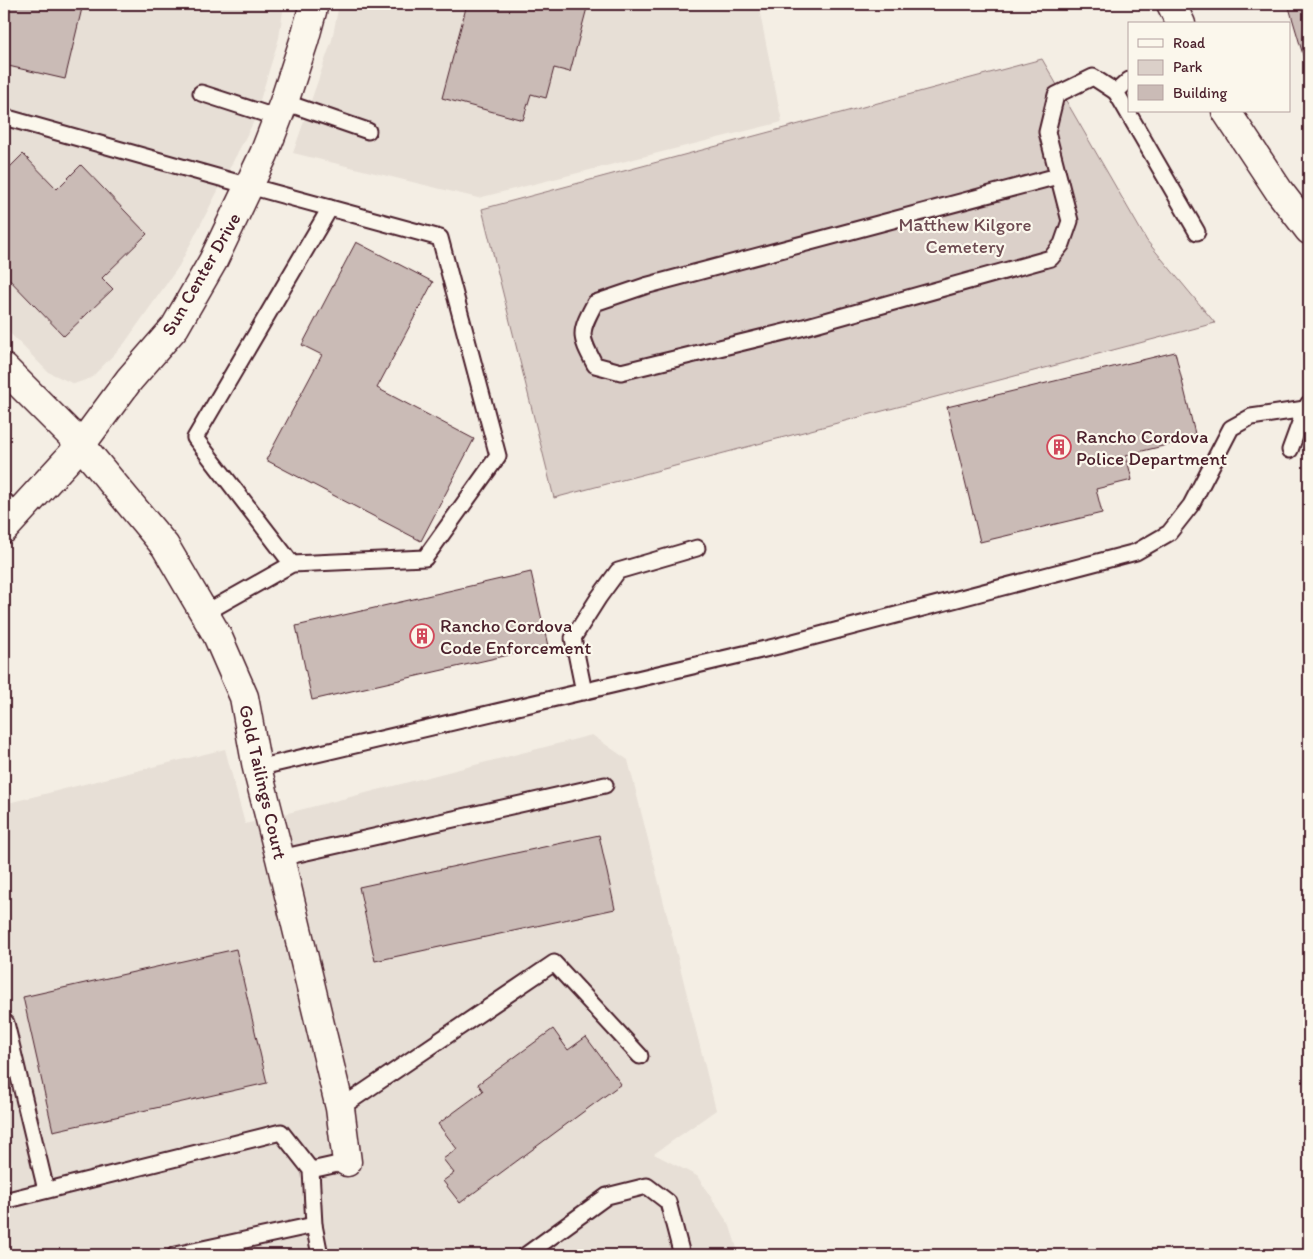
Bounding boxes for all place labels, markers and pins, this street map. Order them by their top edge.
place label: Rancho Cordova Police Department [1076,425,1227,470]
building icon: Rancho Cordova Police Department [1046,434,1072,460]
place label: Rancho Cordova Code Enforcement [440,614,591,659]
building icon: Rancho Cordova Code Enforcement [409,623,435,649]

